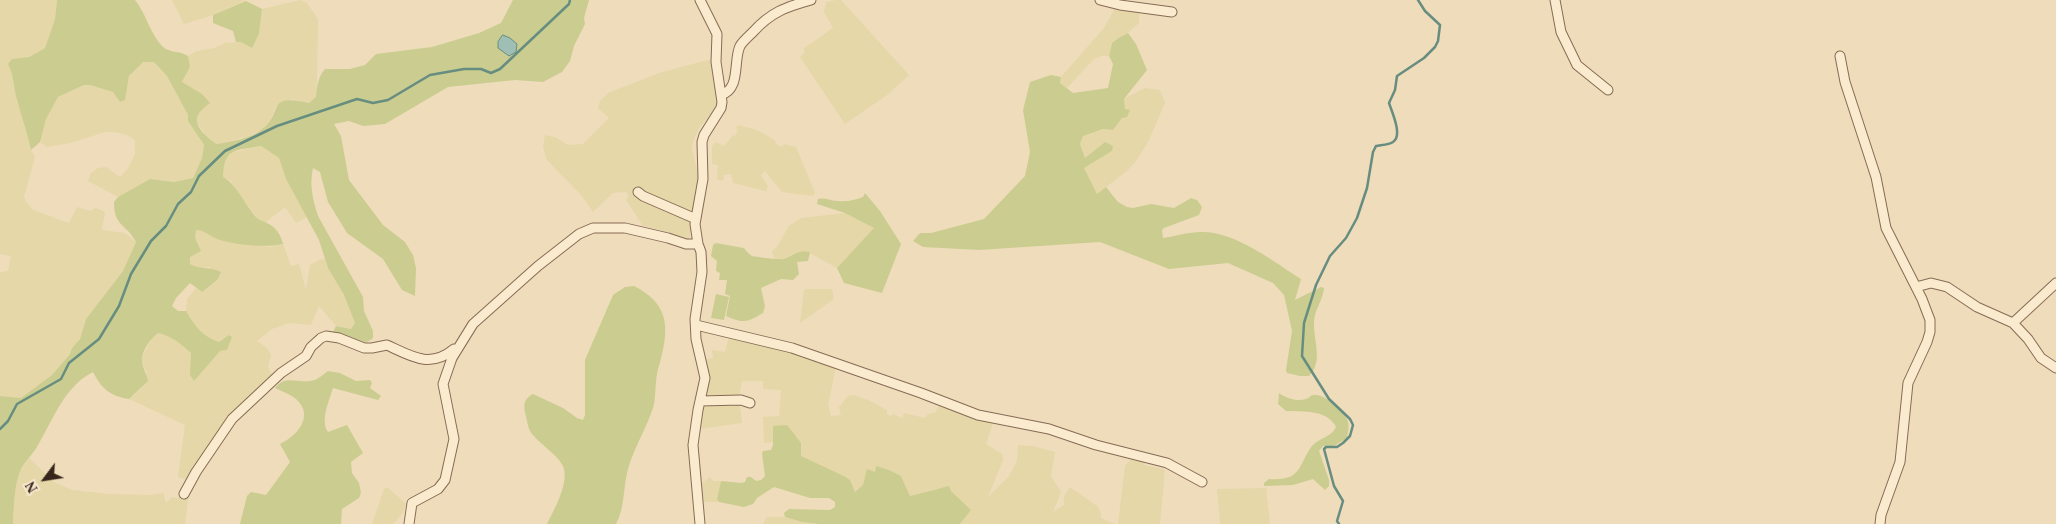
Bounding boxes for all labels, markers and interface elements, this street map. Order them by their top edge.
north arrow [20,454,70,504]
text: N [23,479,41,495]

